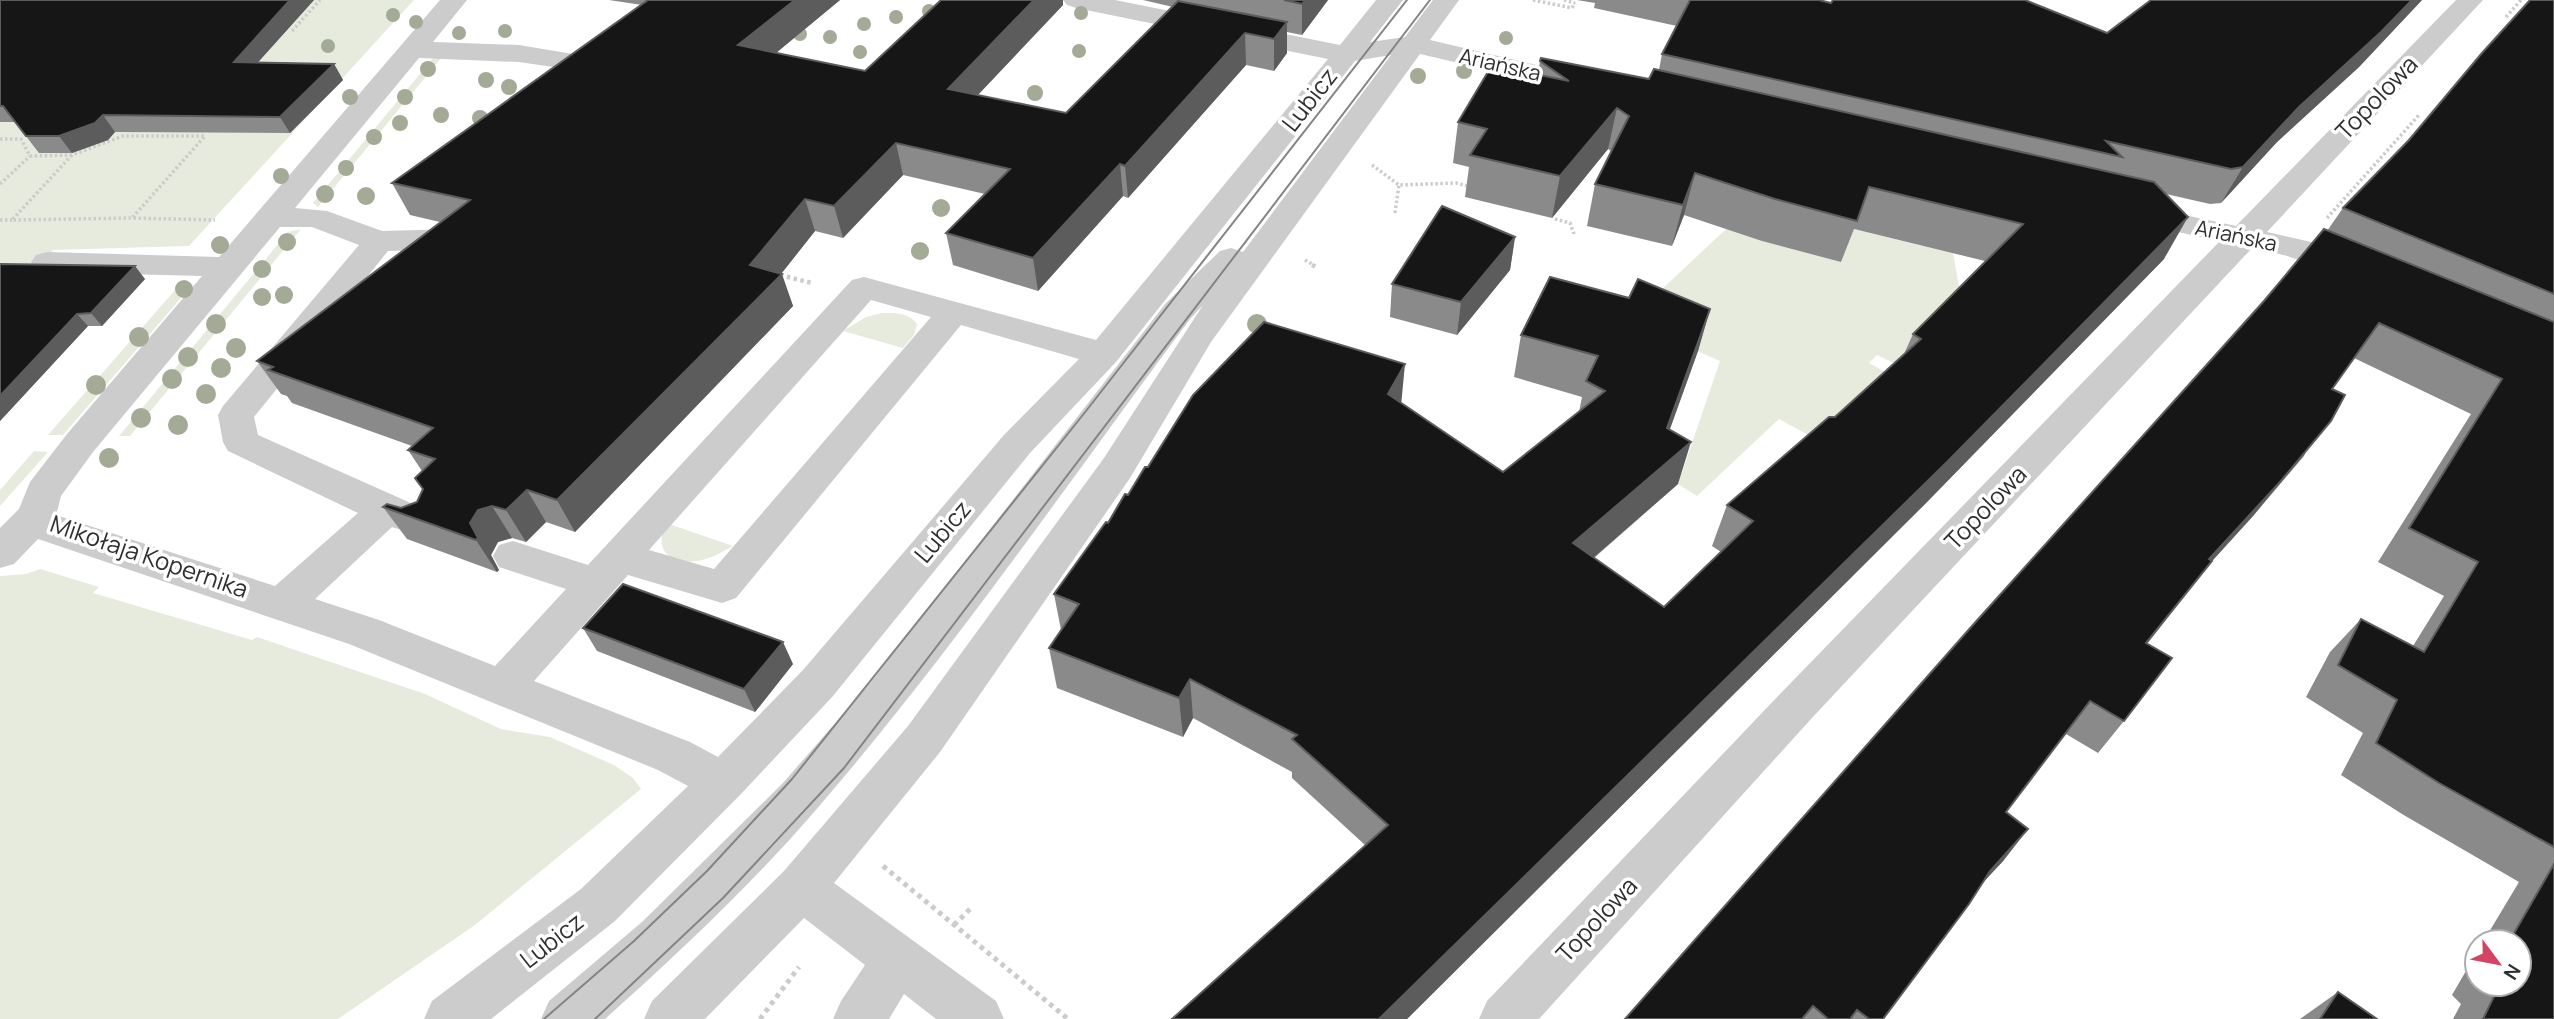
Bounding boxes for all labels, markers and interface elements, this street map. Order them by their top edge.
street label: Ariańska [1457,41,1544,87]
street label: Topolowa [2327,48,2424,146]
street label: Lubicz [1274,60,1344,138]
street label: Ariańska [2193,213,2280,257]
street label: Topolowa [1936,458,2033,556]
street label: Lubicz [906,493,978,569]
street label: Mikołaja Kopernika [46,506,253,605]
street label: Topolowa [1548,869,1644,969]
street label: Lubicz [512,905,590,975]
north arrow [2463,928,2533,998]
text: N [2498,959,2527,985]

